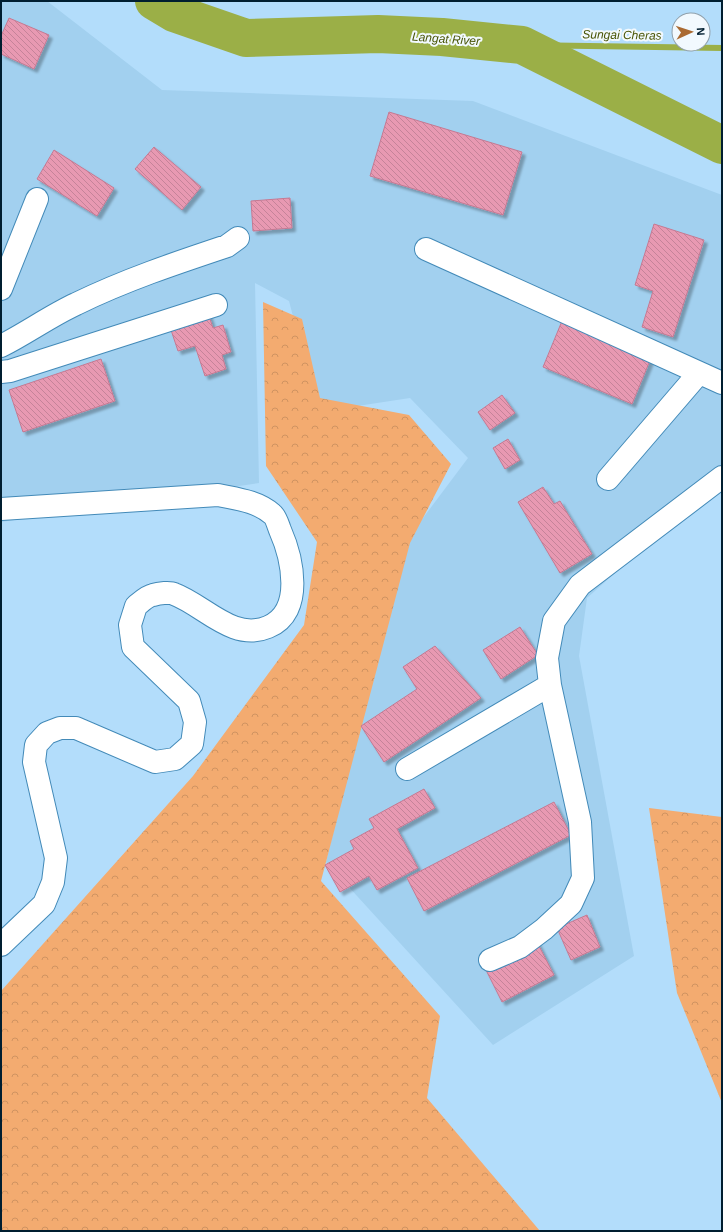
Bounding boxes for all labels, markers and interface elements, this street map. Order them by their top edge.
north arrow [671,12,711,52]
water label: Sungai Cheras [582,27,662,43]
text: N [695,27,707,36]
water label: Langat River [412,30,481,48]

